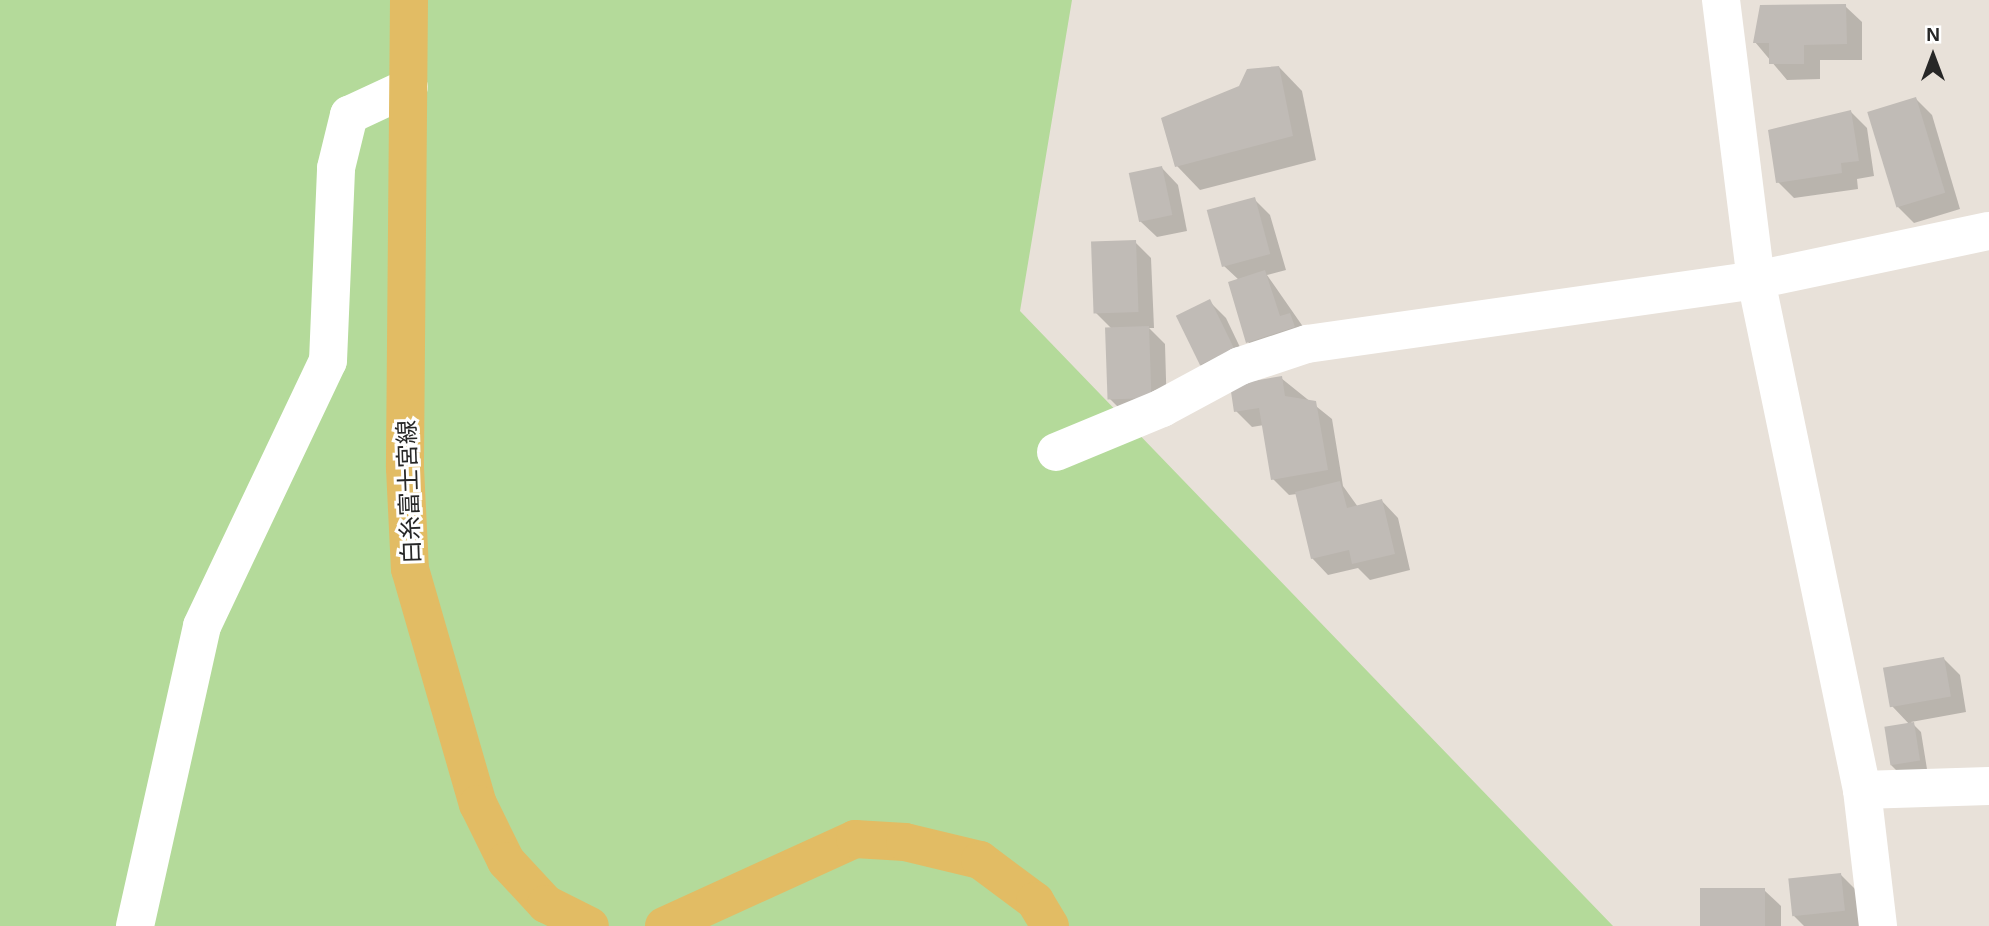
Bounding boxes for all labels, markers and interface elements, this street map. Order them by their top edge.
north arrow [1898,21,1968,91]
text: N [1926,24,1940,45]
street label: 白糸富士宮線 [392,420,426,564]

